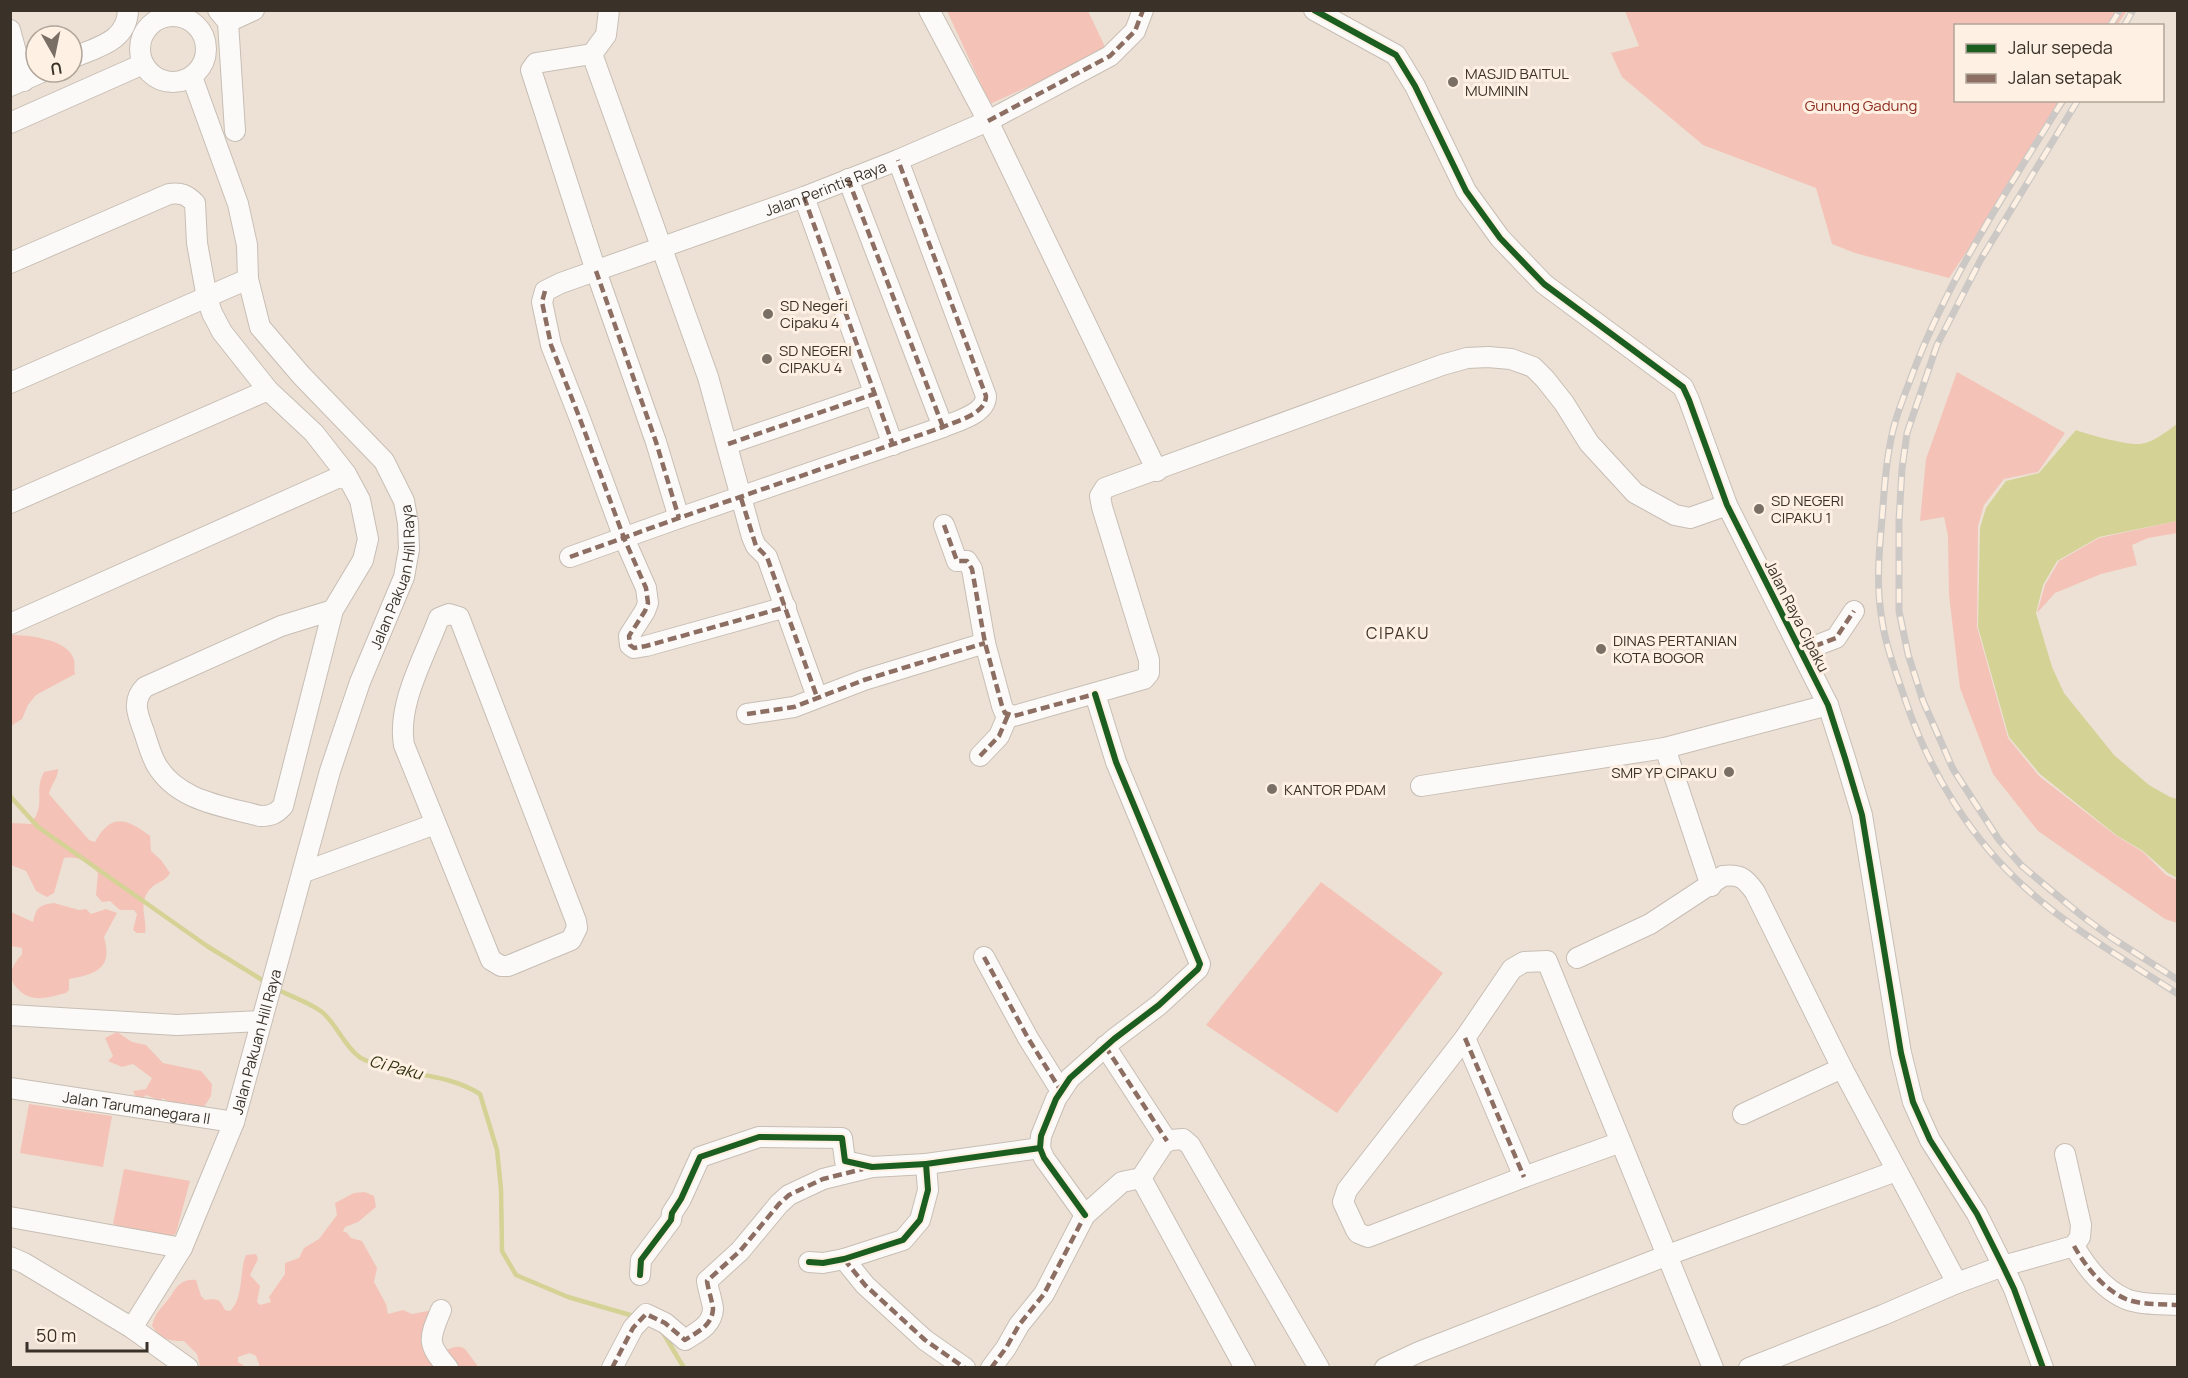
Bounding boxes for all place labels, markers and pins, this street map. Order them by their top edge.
place label: MASJID BAITUL MUMININ [1465,63,1569,101]
marker: MASJID BAITUL MUMININ [1446,75,1460,89]
place label: SD Negeri Cipaku 4 [780,295,848,333]
marker: SD Negeri Cipaku 4 [761,307,775,321]
place label: SD NEGERI CIPAKU 4 [779,340,852,378]
marker: SD NEGERI CIPAKU 4 [760,352,774,366]
place label: SD NEGERI CIPAKU 1 [1771,490,1844,528]
marker: SD NEGERI CIPAKU 1 [1752,502,1766,516]
place label: DINAS PERTANIAN KOTA BOGOR [1613,630,1737,668]
marker: DINAS PERTANIAN KOTA BOGOR [1594,642,1608,656]
place label: SMP YP CIPAKU [1611,762,1717,783]
marker: SMP YP CIPAKU [1722,765,1736,779]
place label: KANTOR PDAM [1284,779,1386,800]
marker: KANTOR PDAM [1265,782,1279,796]

